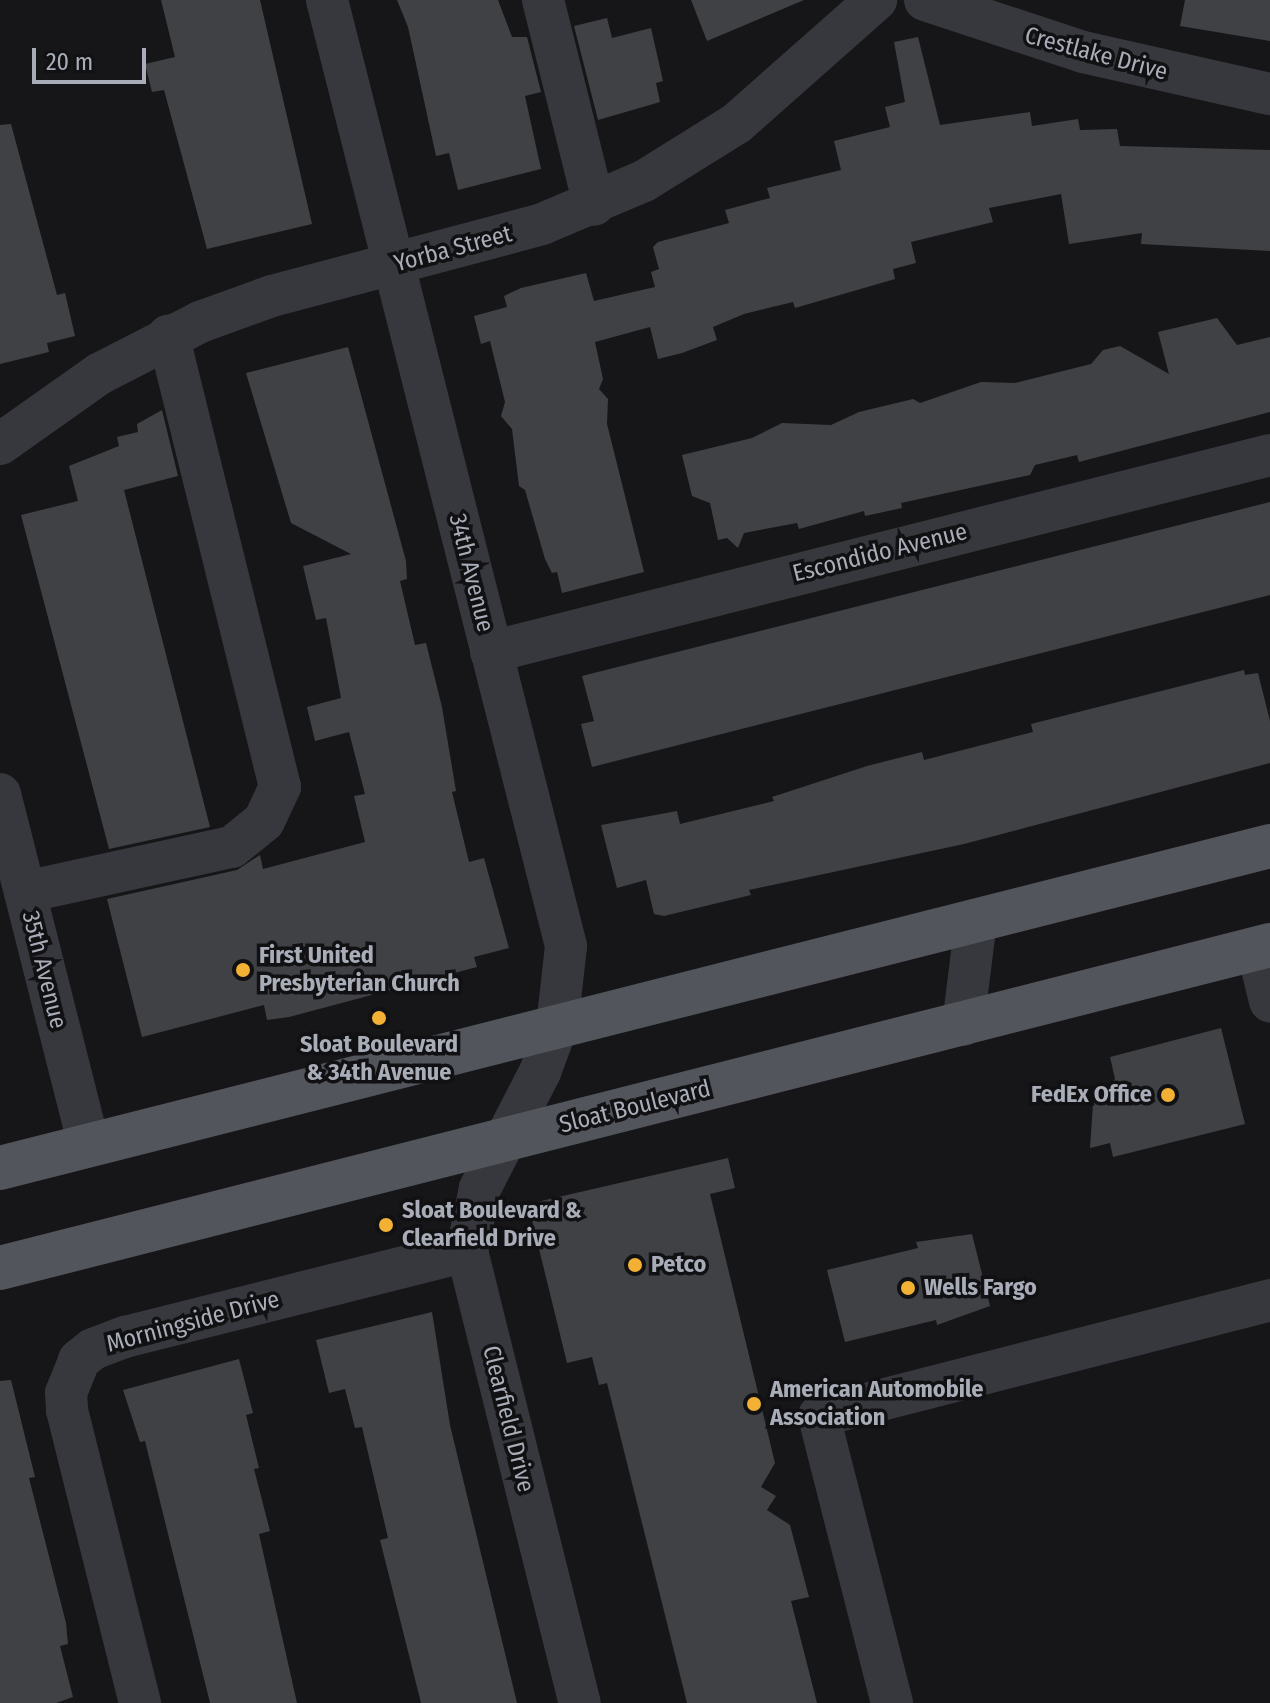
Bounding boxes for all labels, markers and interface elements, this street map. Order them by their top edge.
street label: Crestlake Drive [1022,21,1170,87]
scale bar [36,32,150,82]
text: 20 m [46,48,93,76]
street label: Yorba Street [391,219,515,279]
street label: 34th Avenue [442,511,500,635]
street label: Escondido Avenue [790,517,970,589]
street label: 35th Avenue [16,908,72,1032]
place label: First United Presbyterian Church [259,942,460,998]
marker: First United Presbyterian Church [234,961,252,979]
marker: Sloat Boulevard & 34th Avenue [370,1009,388,1027]
place label: Sloat Boulevard & 34th Avenue [300,1031,458,1087]
street label: Sloat Boulevard [556,1074,714,1140]
place label: FedEx Office [1031,1081,1152,1109]
marker: FedEx Office [1159,1086,1177,1104]
place label: Sloat Boulevard & Clearfield Drive [402,1197,582,1253]
marker: Sloat Boulevard & Clearfield Drive [377,1216,395,1234]
place label: Petco [651,1251,706,1279]
marker: Petco [626,1256,644,1274]
place label: Wells Fargo [924,1274,1037,1302]
marker: Wells Fargo [899,1279,917,1297]
street label: Morningside Drive [103,1285,283,1359]
street label: Clearfield Drive [476,1343,540,1495]
place label: American Automobile Association [770,1376,984,1432]
marker: American Automobile Association [745,1395,763,1413]

